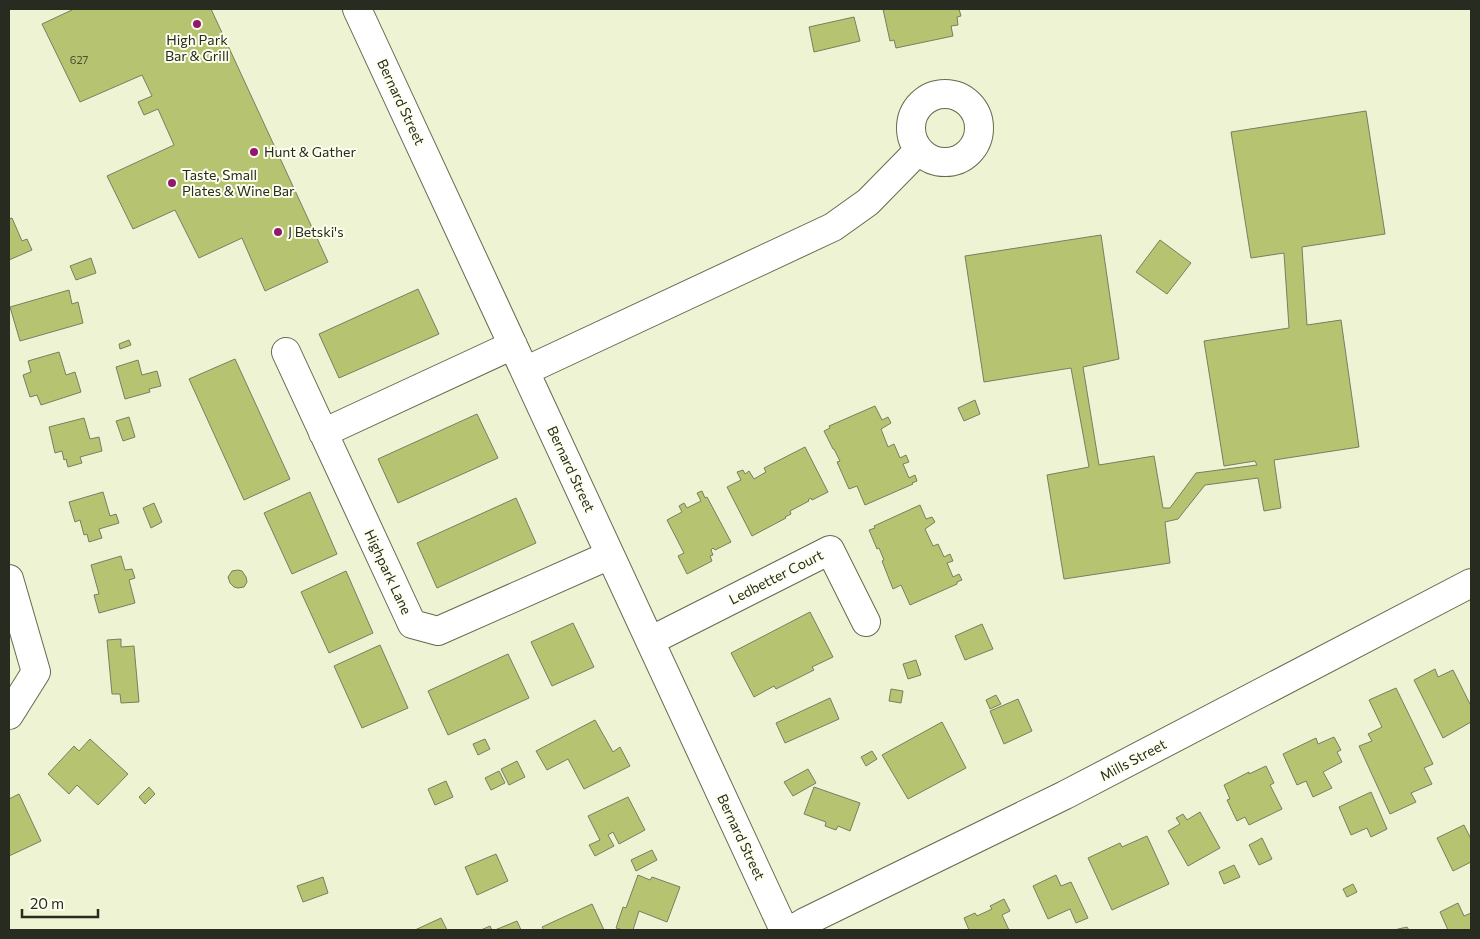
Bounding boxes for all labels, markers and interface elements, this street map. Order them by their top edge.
marker: High Park Bar & Grill [191,18,203,30]
place label: High Park Bar & Grill [165,31,229,64]
house number: 627 [70,53,88,66]
street label: Bernard Street [374,56,429,148]
place label: Hunt & Gather [264,143,356,160]
marker: Hunt & Gather [248,146,260,158]
place label: Taste, Small Plates & Wine Bar [182,166,295,199]
marker: Taste, Small Plates & Wine Bar [166,177,178,189]
place label: J Betski's [288,223,344,240]
marker: J Betski's [272,226,284,238]
street label: Bernard Street [544,423,599,515]
street label: Highpark Lane [361,527,416,617]
street label: Ledbetter Court [726,545,826,608]
street label: Mills Street [1097,735,1169,784]
street label: Bernard Street [714,791,769,883]
scale bar [22,886,99,918]
text: 20 m [30,894,64,912]

